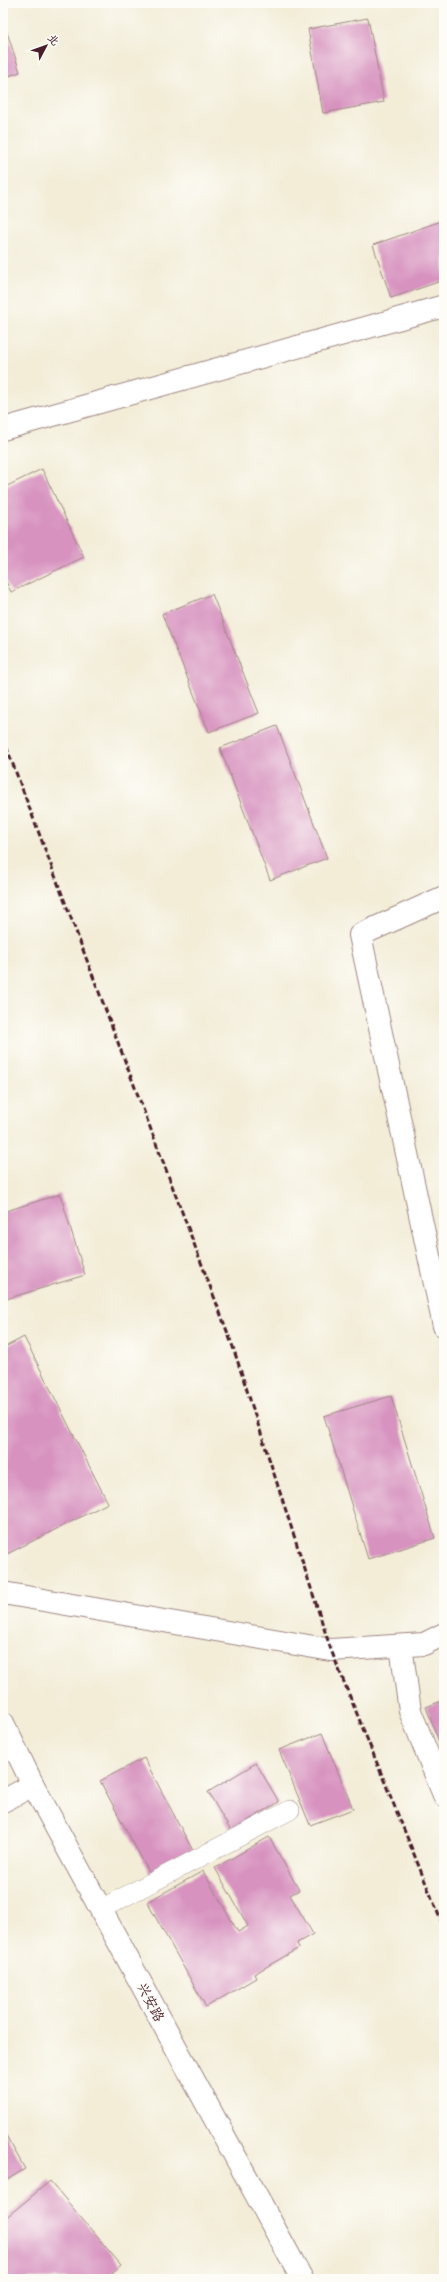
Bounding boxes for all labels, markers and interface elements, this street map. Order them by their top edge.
north arrow [26,26,66,66]
text: 北 [45,31,62,48]
street label: 兴安路 [133,1980,168,2025]

